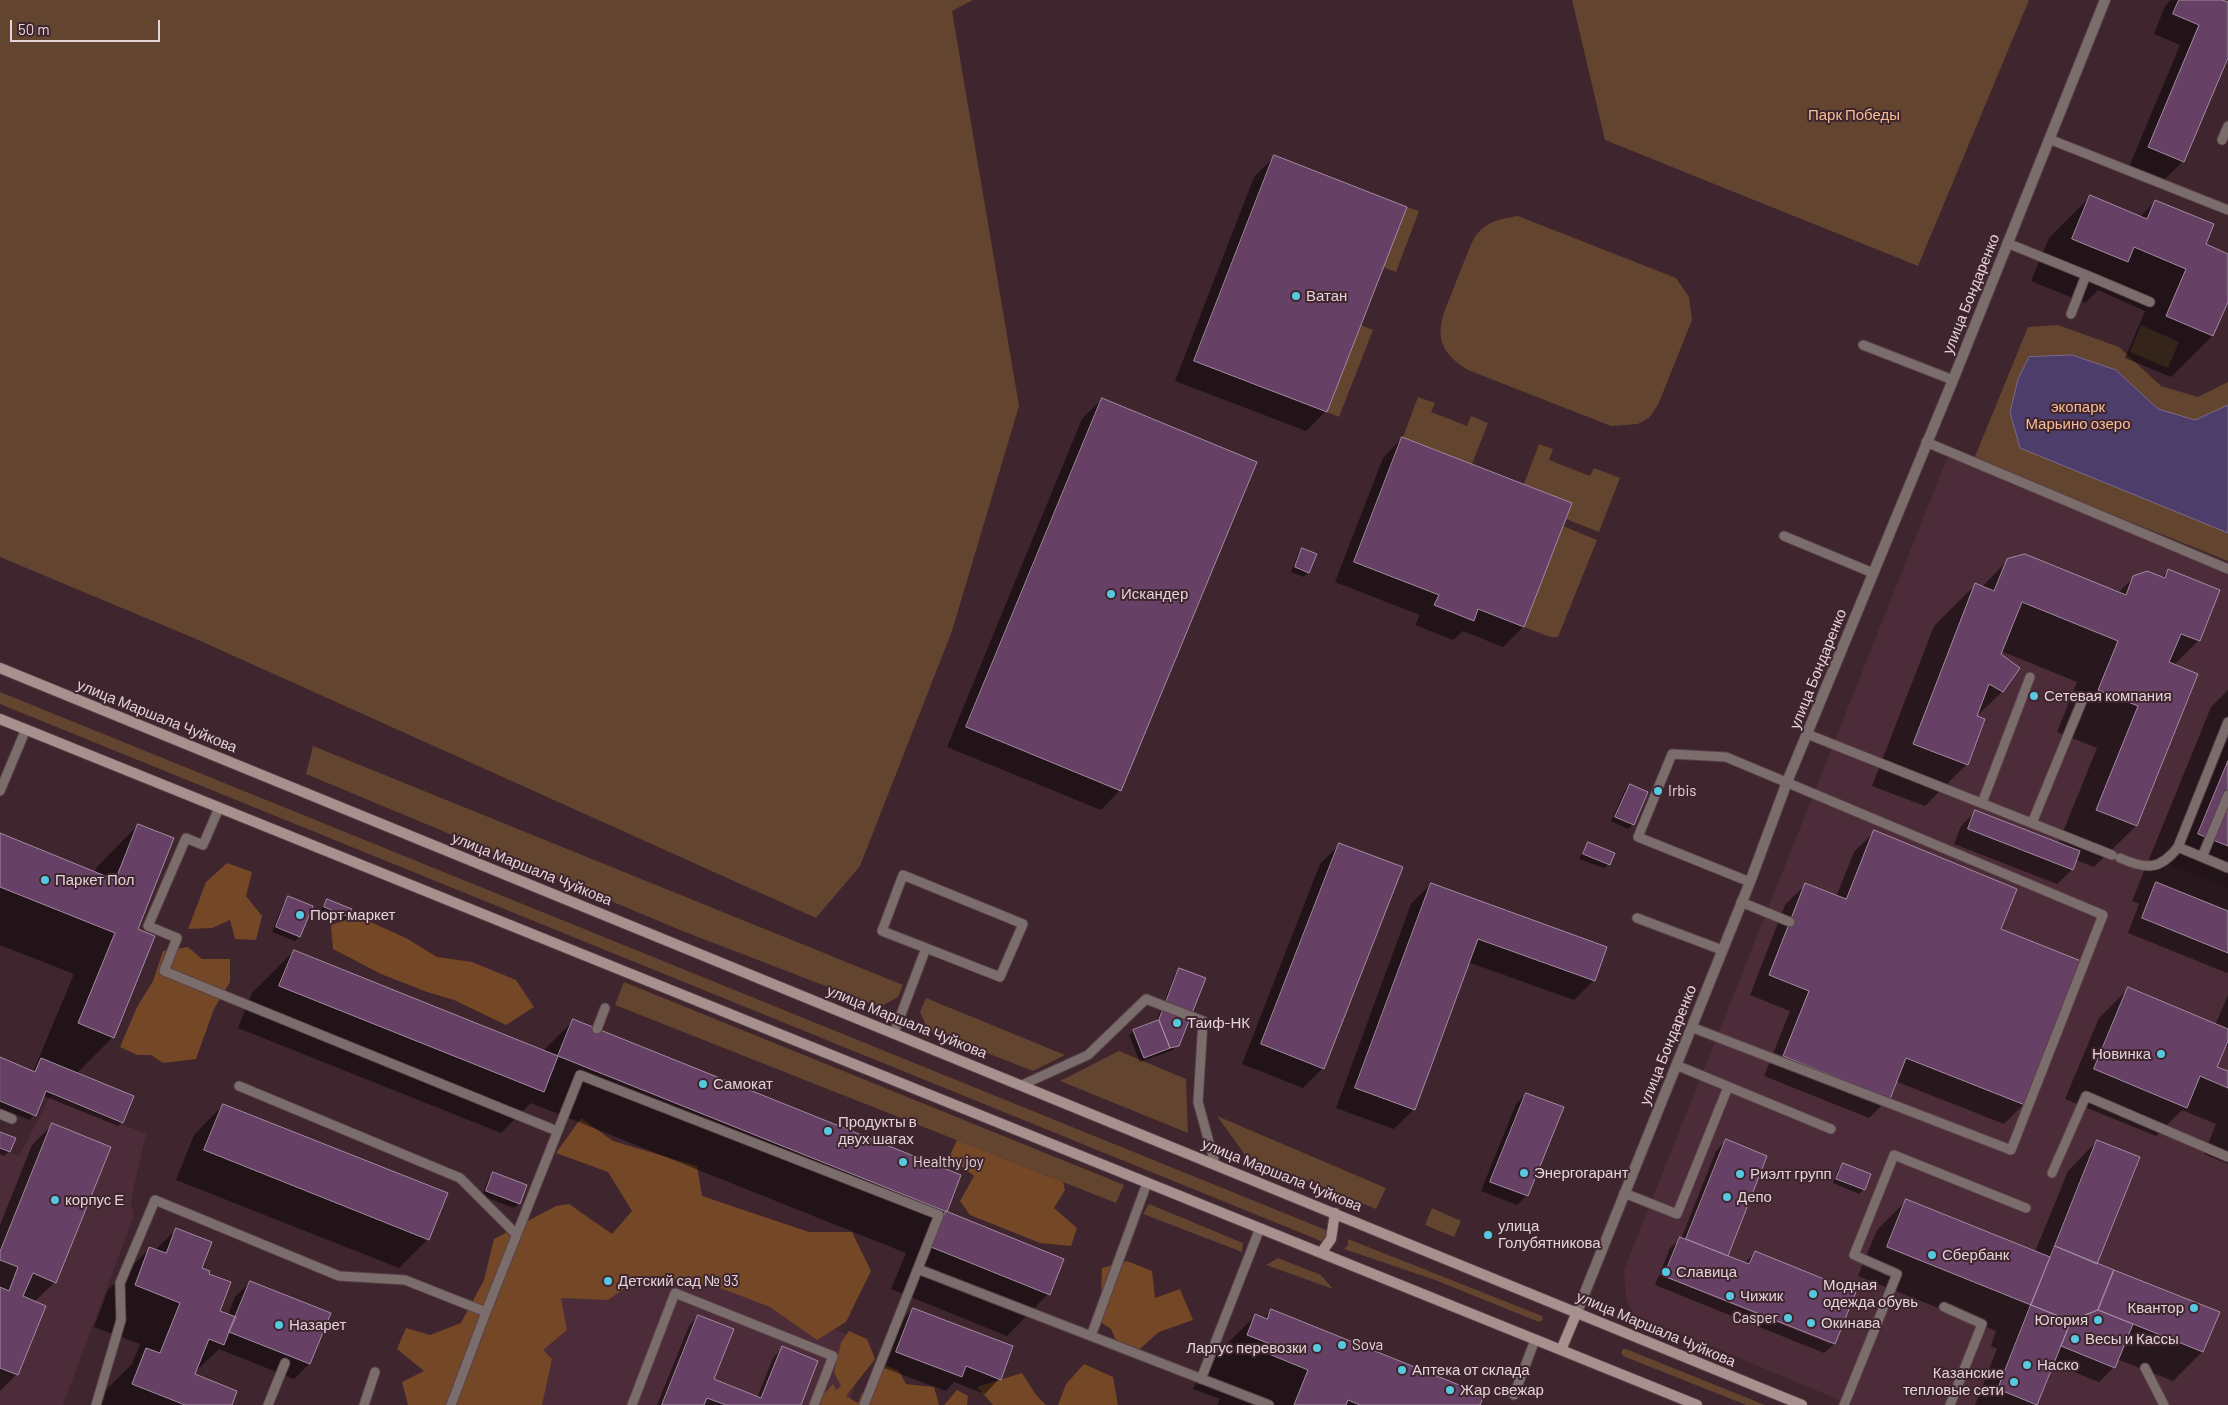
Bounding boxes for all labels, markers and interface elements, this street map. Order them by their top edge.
scale bar [12,10,162,42]
text: 50 m [18,20,50,38]
park label: Парк Победы [1808,106,1900,124]
street label: улица Бондаренко [1939,231,2003,357]
place label: Ватан [1306,287,1347,305]
marker: Ватан [1290,290,1302,302]
park label: экопарк Марьино озеро [2025,398,2131,433]
place label: Искандер [1121,585,1188,603]
marker: Искандер [1105,588,1117,600]
street label: улица Бондаренко [1786,606,1850,732]
street label: улица Маршала Чуйкова [74,676,240,756]
place label: Сетевая компания [2044,687,2172,705]
marker: Сетевая компания [2028,690,2040,702]
place label: Irbis [1668,782,1697,800]
marker: Irbis [1652,785,1664,797]
street label: улица Маршала Чуйкова [449,829,615,909]
place label: Паркет Пол [55,871,134,889]
marker: Паркет Пол [39,874,51,886]
place label: Порт маркет [310,906,395,924]
marker: Порт маркет [294,909,306,921]
street label: улица Маршала Чуйкова [824,982,990,1062]
street label: улица Бондаренко [1636,982,1700,1108]
place label: Таиф-НК [1187,1014,1250,1032]
marker: Таиф-НК [1171,1017,1183,1029]
place label: Новинка [2092,1045,2151,1063]
marker: Новинка [2155,1048,2167,1060]
place label: Самокат [713,1075,773,1093]
marker: Самокат [697,1078,709,1090]
place label: Продукты в двух шагах [838,1113,917,1148]
marker: Продукты в двух шагах [822,1125,834,1137]
street label: улица Маршала Чуйкова [1199,1135,1365,1215]
place label: Healthy joy [913,1153,984,1171]
marker: Healthy joy [897,1156,909,1168]
place label: Энергогарант [1534,1164,1629,1182]
place label: Риэлт групп [1750,1165,1832,1183]
marker: Энергогарант [1518,1167,1530,1179]
marker: Риэлт групп [1734,1168,1746,1180]
place label: Депо [1737,1188,1772,1206]
place label: корпус Е [65,1191,124,1209]
marker: Депо [1721,1191,1733,1203]
marker: корпус Е [49,1194,61,1206]
place label: улица Голубятникова [1498,1217,1601,1252]
marker: улица Голубятникова [1482,1229,1494,1241]
place label: Сбербанк [1942,1246,2009,1264]
marker: Сбербанк [1926,1249,1938,1261]
place label: Славица [1676,1263,1737,1281]
marker: Славица [1660,1266,1672,1278]
place label: Детский сад № 93 [618,1272,739,1290]
marker: Детский сад № 93 [602,1275,614,1287]
place label: Модная одежда обувь [1823,1276,1918,1311]
street label: улица Маршала Чуйкова [1574,1287,1738,1371]
place label: Чижик [1740,1287,1783,1305]
marker: Модная одежда обувь [1807,1288,1819,1300]
marker: Чижик [1724,1290,1736,1302]
place label: Квантор [2127,1299,2184,1317]
marker: Квантор [2188,1302,2200,1314]
place label: Casper [1732,1309,1778,1327]
place label: Югория [2035,1311,2088,1329]
marker: Casper [1782,1312,1794,1324]
place label: Окинава [1821,1314,1880,1332]
marker: Югория [2092,1314,2104,1326]
place label: Назарет [289,1316,346,1334]
marker: Окинава [1805,1317,1817,1329]
marker: Назарет [273,1319,285,1331]
place label: Весы и Кассы [2085,1330,2179,1348]
marker: Весы и Кассы [2069,1333,2081,1345]
place label: Sova [1352,1336,1383,1354]
place label: Ларгус перевозки [1186,1339,1307,1357]
marker: Sova [1336,1339,1348,1351]
marker: Ларгус перевозки [1311,1342,1323,1354]
place label: Наско [2037,1356,2079,1374]
marker: Наско [2021,1359,2033,1371]
place label: Аптека от склада [1412,1361,1530,1379]
marker: Аптека от склада [1396,1364,1408,1376]
place label: Казанские тепловые сети [1903,1364,2004,1399]
marker: Казанские тепловые сети [2008,1376,2020,1388]
place label: Жар свежар [1460,1381,1544,1399]
marker: Жар свежар [1444,1384,1456,1396]

